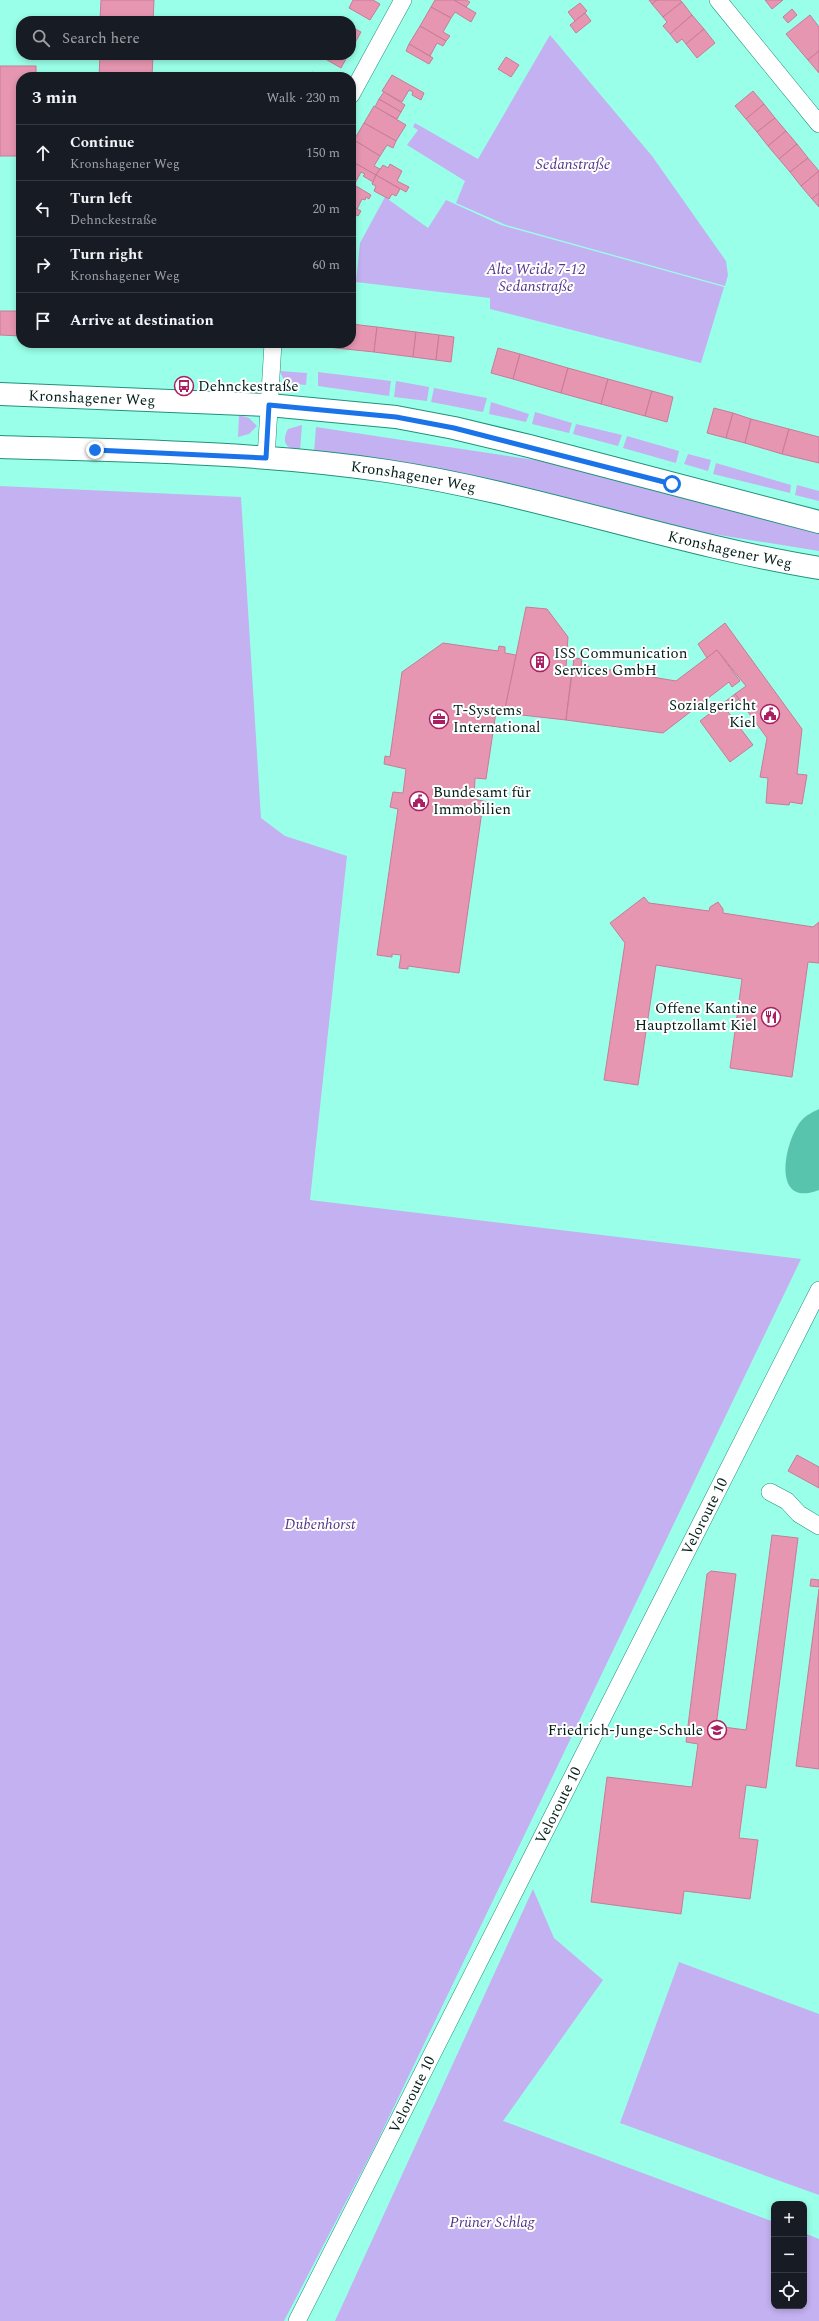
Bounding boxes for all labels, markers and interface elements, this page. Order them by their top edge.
search box [16,16,356,60]
icon: search [30,27,52,49]
text: Search here [62,27,140,50]
text: 3 min [32,85,77,111]
text: Walk · 230 m [266,88,340,108]
text: Continue [70,131,135,154]
icon: ahead [32,142,54,164]
text: 150 m [306,143,340,163]
park label: Sedanstraße [536,153,611,176]
text: Kronshagener Weg [70,154,180,174]
text: Turn left [70,187,132,210]
icon: left [32,198,54,220]
text: 20 m [313,199,340,219]
text: Dehnckestraße [70,210,157,230]
text: Turn right [70,243,143,266]
icon: right [32,254,54,276]
text: 60 m [313,255,340,275]
park label: Alte Weide 7-12 Sedanstraße [485,258,586,298]
text: Kronshagener Weg [70,266,180,286]
text: Arrive at destination [70,309,214,332]
icon: arrive [32,310,54,332]
bus stop icon: Dehnckestraße [173,375,195,397]
place label: Dehnckestraße [198,375,298,398]
street label: Kronshagener Weg [28,384,156,412]
route end [86,441,104,459]
street label: Kronshagener Weg [349,455,478,499]
route start [663,475,681,493]
street label: Kronshagener Weg [665,525,794,575]
place label: ISS Communication Services GmbH [554,642,688,682]
building icon: ISS Communication Services GmbH [529,651,551,673]
place label: Sozialgericht Kiel [669,694,756,734]
place label: T-Systems International [453,699,541,739]
public building icon: Sozialgericht Kiel [759,703,781,725]
office icon: T-Systems International [428,708,450,730]
place label: Bundesamt für Immobilien [433,781,531,821]
public building icon: Bundesamt für Immobilien [408,790,430,812]
place label: Offene Kantine Hauptzollamt Kiel [635,997,757,1037]
restaurant icon: Offene Kantine Hauptzollamt Kiel [760,1006,782,1028]
street label: Veloroute 10 [676,1474,734,1559]
park label: Dubenhorst [284,1513,356,1536]
place label: Friedrich-Junge-Schule [548,1719,703,1742]
school or university icon: Friedrich-Junge-Schule [706,1719,728,1741]
street label: Veloroute 10 [529,1763,588,1848]
street label: Veloroute 10 [383,2052,441,2137]
map controls [771,2201,807,2309]
button: + [771,2201,807,2237]
park label: Prüner Schlag [450,2211,536,2234]
button: − [771,2237,807,2273]
button: locate [771,2273,807,2309]

